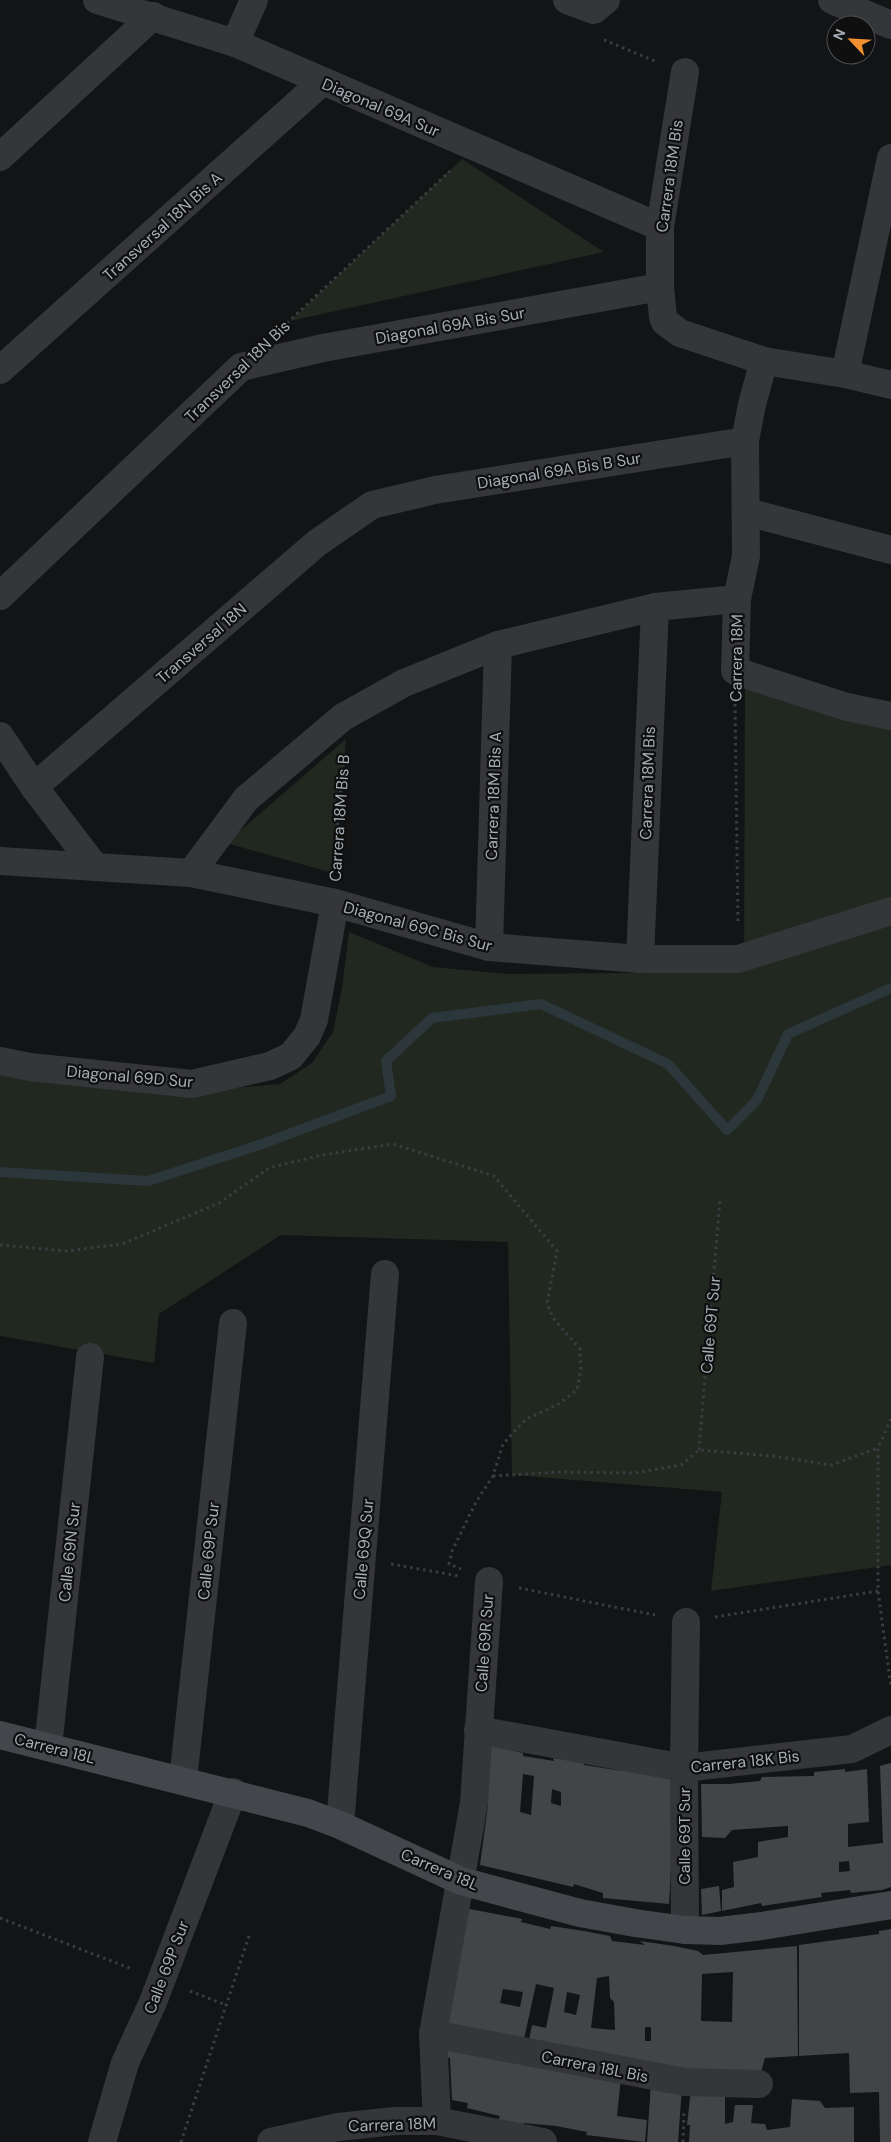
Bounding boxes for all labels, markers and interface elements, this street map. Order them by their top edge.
north arrow [826,15,876,65]
text: N [829,26,850,43]
street label: Diagonal 69A Sur [319,73,443,142]
street label: Carrera 18M Bis [651,118,688,234]
street label: Transversal 18N Bis A [98,167,227,286]
street label: Diagonal 69A Bis Sur [374,302,527,349]
street label: Transversal 18N Bis [180,316,295,427]
street label: Diagonal 69A Bis B Sur [476,447,642,494]
street label: Transversal 18N [152,598,251,688]
street label: Carrera 18M [725,614,748,702]
street label: Carrera 18M Bis [635,726,660,840]
street label: Carrera 18M Bis A [481,731,506,861]
street label: Carrera 18M Bis B [325,754,354,882]
street label: Diagonal 69C Bis Sur [341,897,495,956]
street label: Diagonal 69D Sur [66,1061,194,1092]
street label: Calle 69T Sur [696,1275,725,1375]
street label: Calle 69Q Sur [349,1498,378,1600]
street label: Calle 69N Sur [54,1501,85,1603]
street label: Calle 69P Sur [193,1501,224,1601]
street label: Calle 69R Sur [471,1593,498,1693]
street label: Carrera 18L [12,1728,98,1769]
street label: Carrera 18K Bis [689,1745,801,1778]
street label: Calle 69T Sur [674,1787,695,1885]
street label: Carrera 18L [398,1844,482,1895]
street label: Calle 69P Sur [139,1917,194,2017]
street label: Carrera 18L Bis [540,2046,650,2087]
street label: Carrera 18M [348,2112,436,2137]

